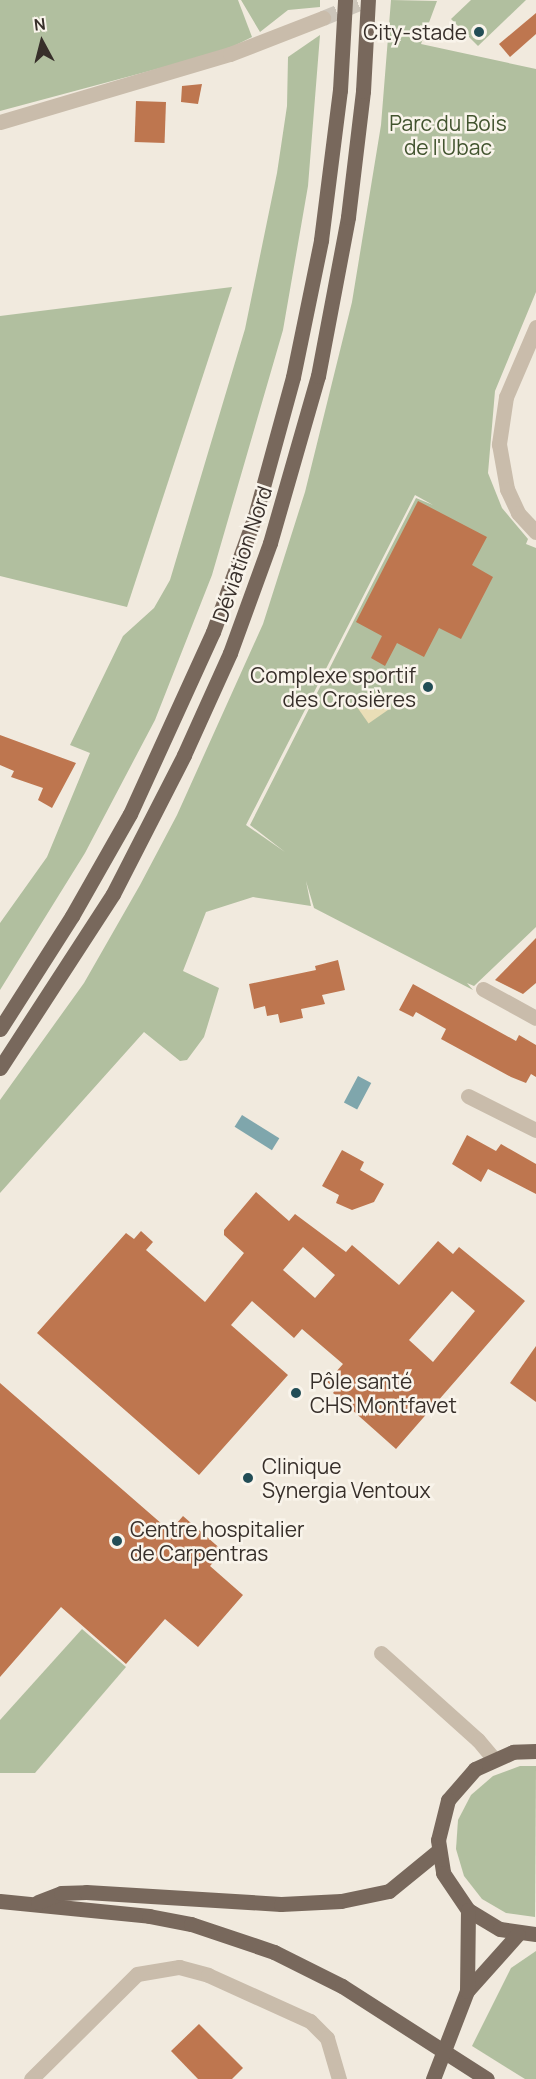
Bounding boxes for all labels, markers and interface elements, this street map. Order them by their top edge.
north arrow [12,12,72,72]
text: N [33,13,47,36]
place label: City-stade [363,19,467,45]
marker: City-stade [472,25,486,39]
park label: Parc du Bois de l'Ubac [389,110,507,160]
street label: Déviation Nord [207,483,277,625]
place label: Complexe sportif des Crosières [250,662,416,712]
marker: Complexe sportif des Crosières [421,680,435,694]
place label: Pôle santé CHS Montfavet [310,1368,457,1418]
marker: Pôle santé CHS Montfavet [287,1384,305,1402]
place label: Clinique Synergia Ventoux [262,1453,431,1503]
marker: Clinique Synergia Ventoux [239,1469,257,1487]
place label: Centre hospitalier de Carpentras [130,1516,305,1566]
marker: Centre hospitalier de Carpentras [108,1532,126,1550]

